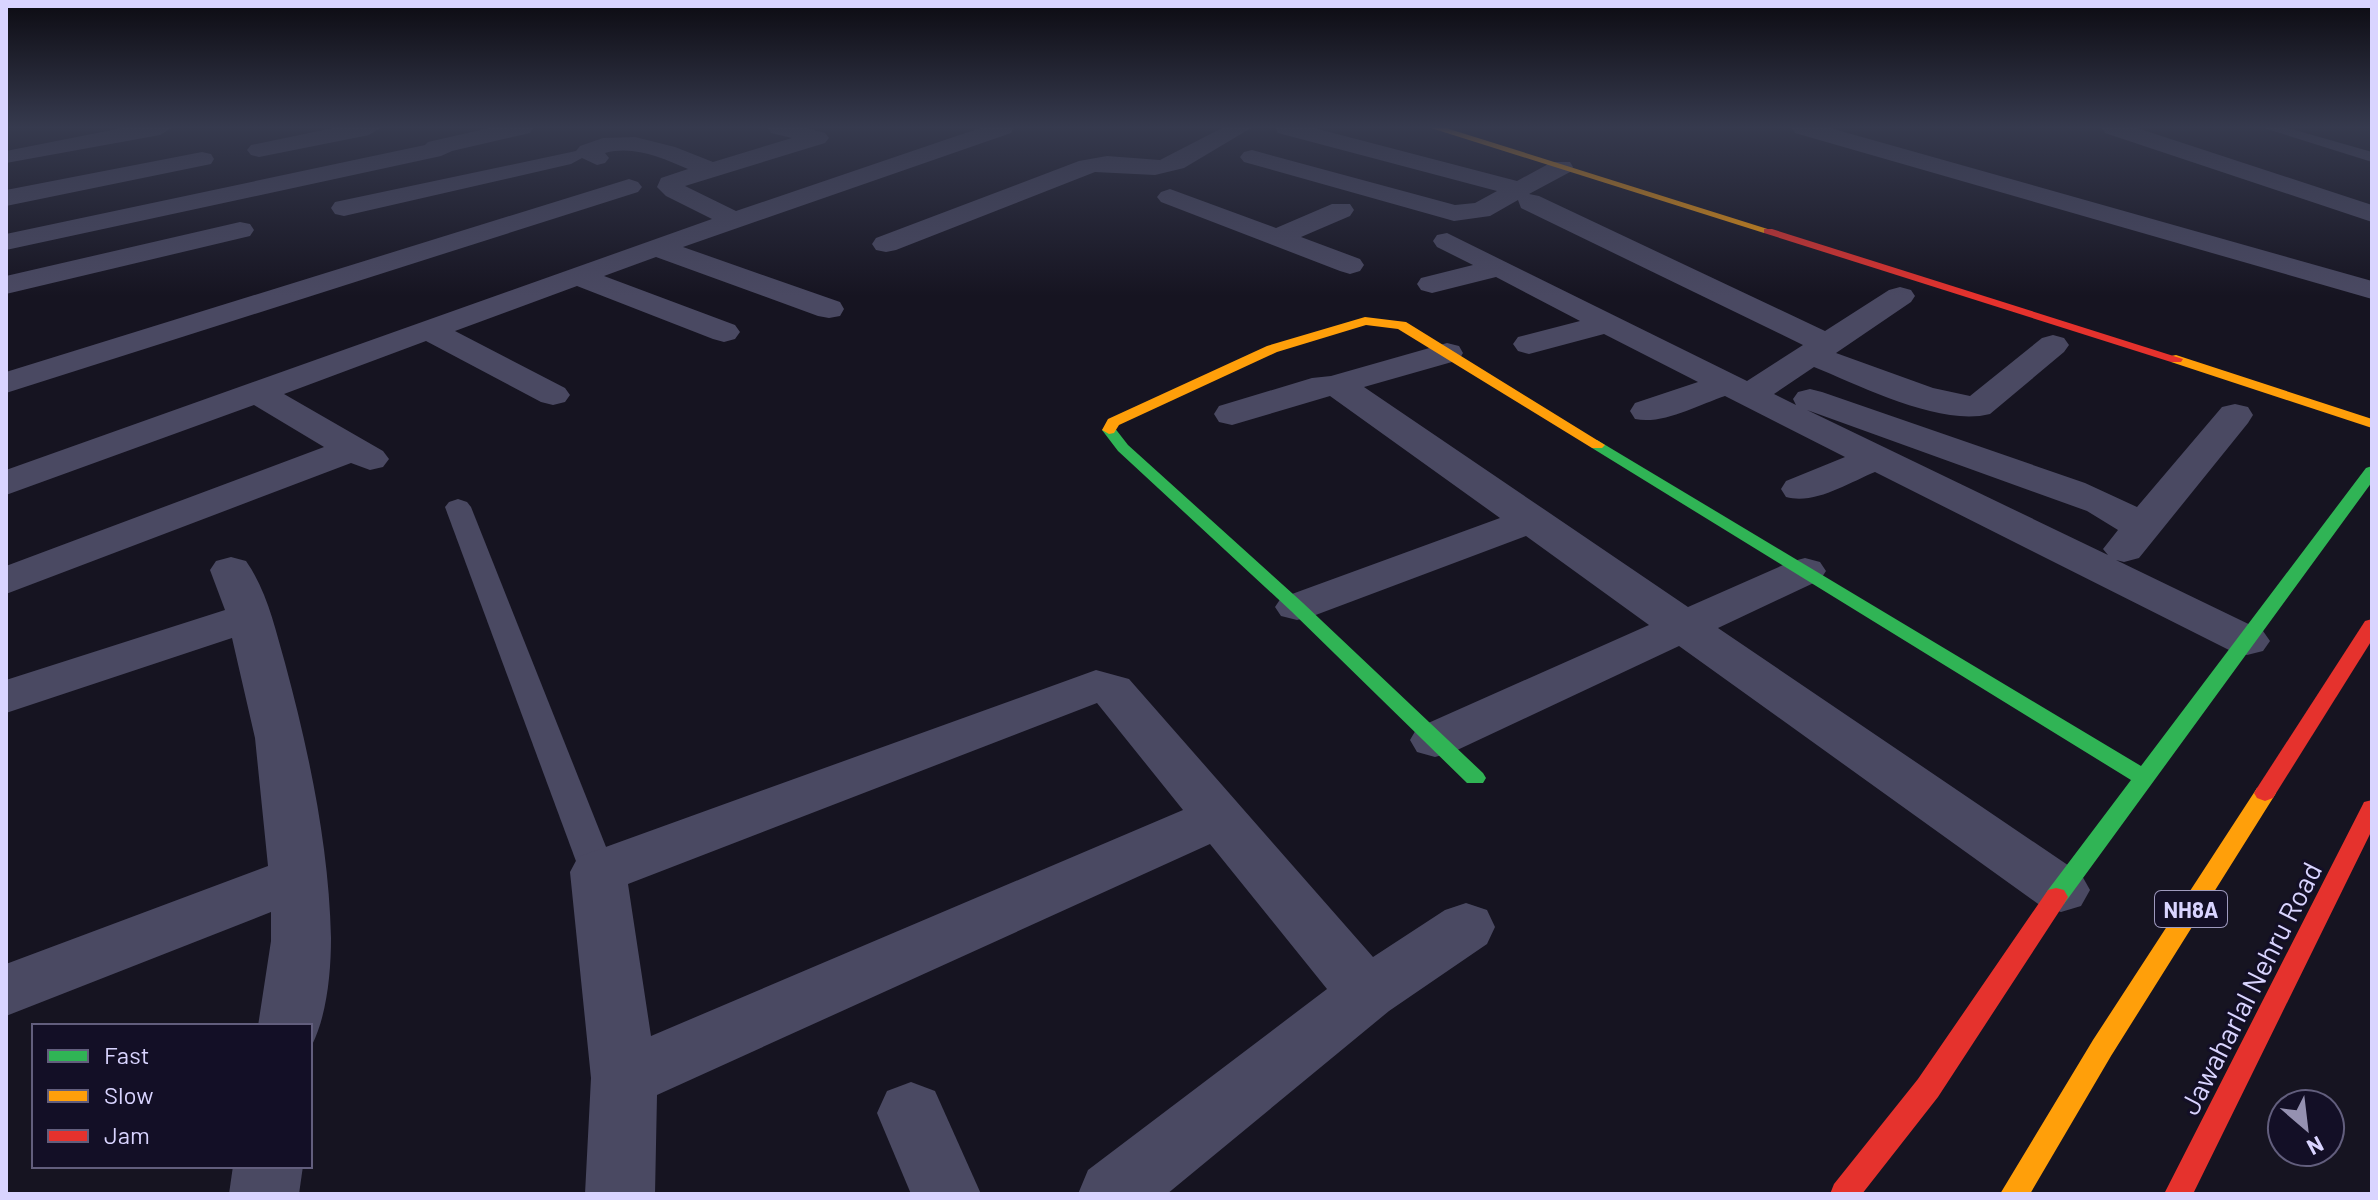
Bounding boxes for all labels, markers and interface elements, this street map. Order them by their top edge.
street label: Jawaharlal Nehru Road [2172,856,2328,1120]
road number: NH8A [2155,891,2227,927]
legend [32,1024,312,1168]
text: Fast [104,1040,149,1069]
text: Slow [104,1080,153,1109]
north arrow [2266,1088,2346,1168]
text: Jam [104,1120,150,1149]
text: N [2303,1132,2328,1161]

